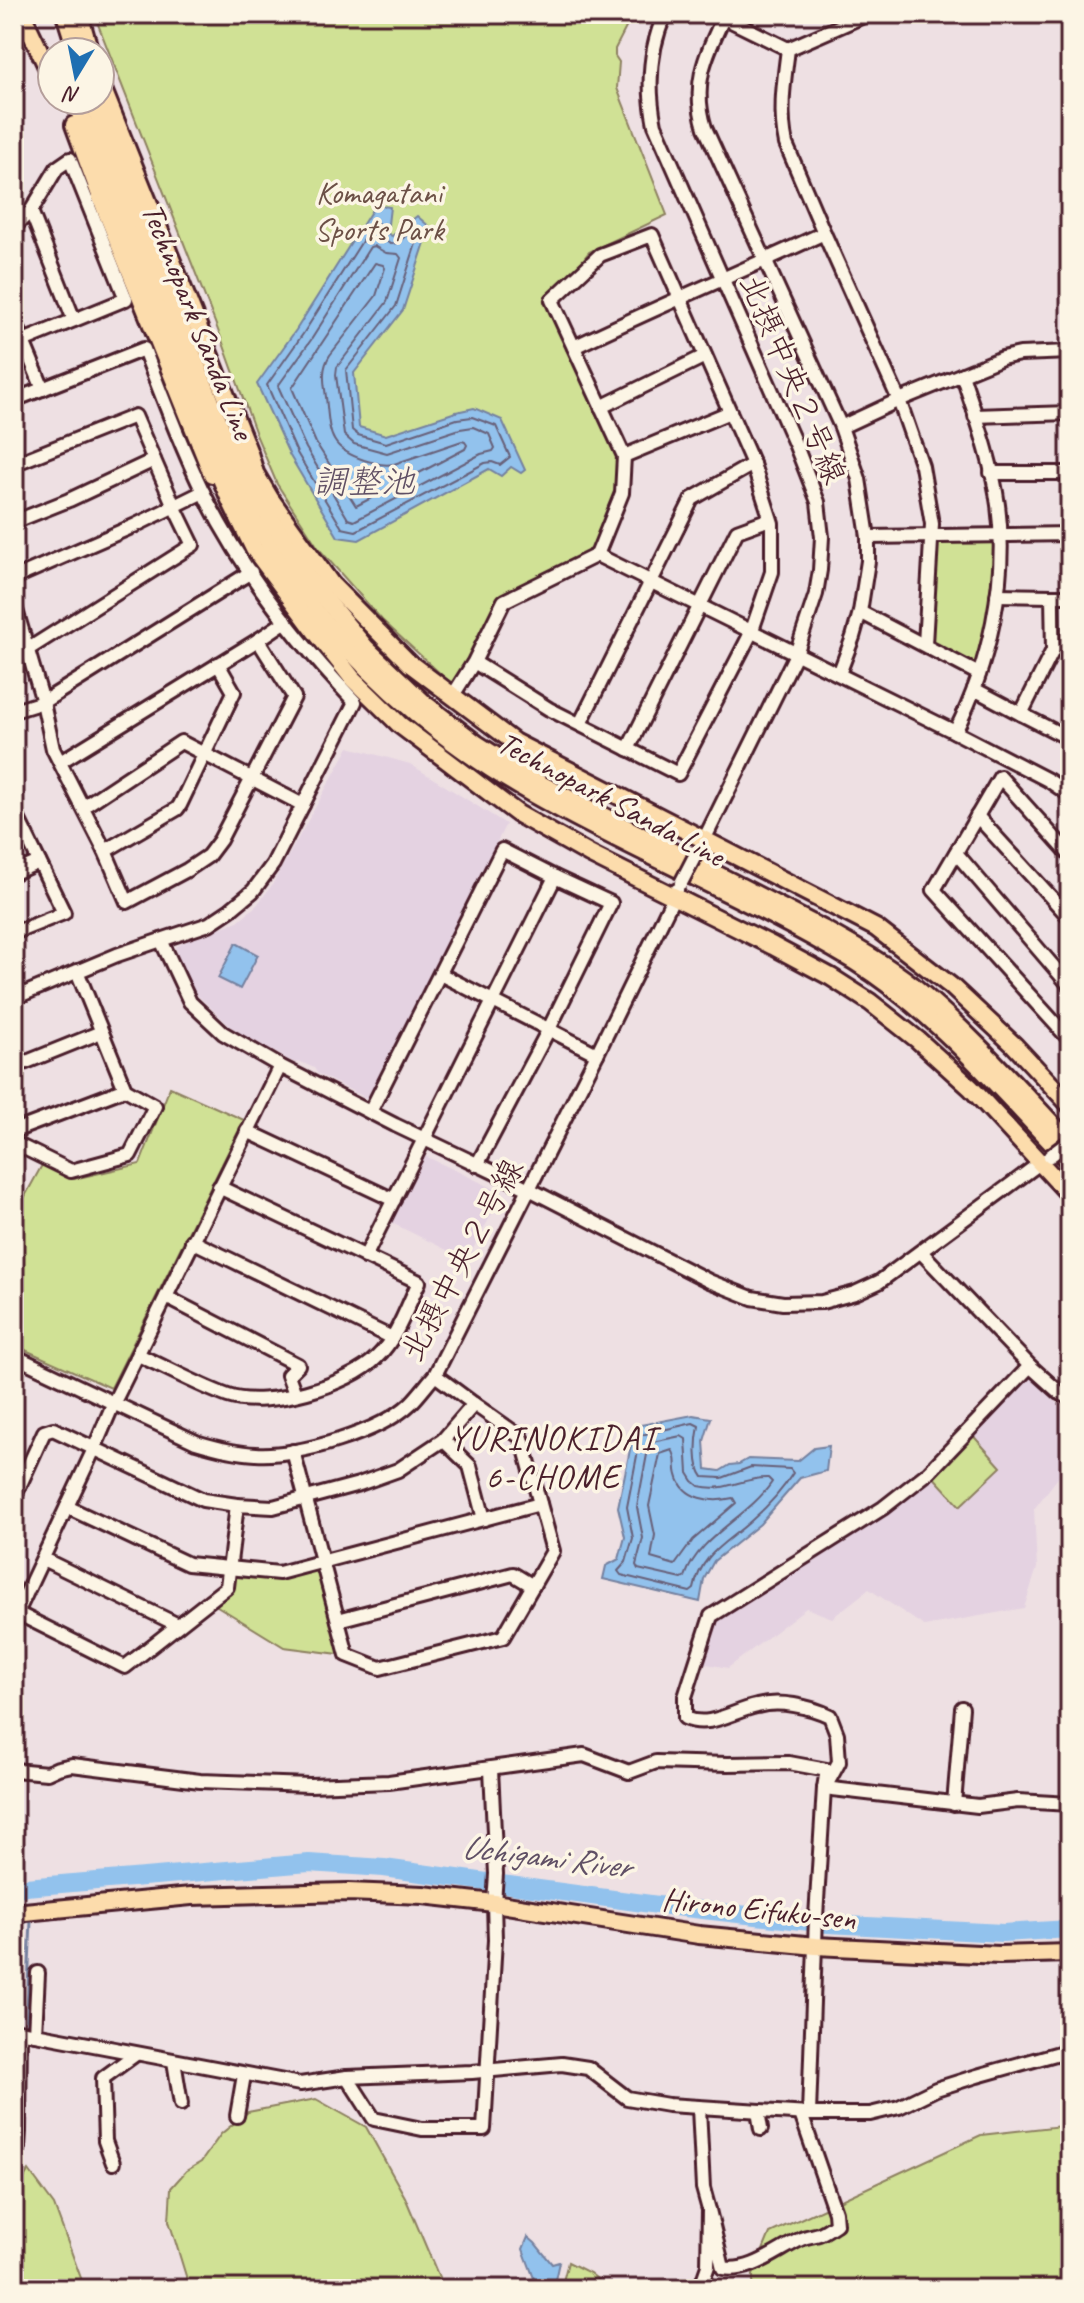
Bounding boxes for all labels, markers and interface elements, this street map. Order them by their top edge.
north arrow [36,36,116,116]
text: N [60,79,82,110]
park label: Komagatani Sports Park [315,172,446,250]
street label: Technopark Sanda Line [132,197,265,447]
street label: 北摂中央２号線 [730,268,856,490]
water label: 調整池 [313,460,416,503]
street label: Technopark Sanda Line [491,722,734,877]
street label: 北摂中央２号線 [391,1151,533,1369]
district label: YURINOKIDAI 6-CHOME [449,1416,662,1498]
water label: Uchigami River [460,1824,638,1888]
street label: Hirono Eifuku-sen [660,1878,858,1940]

